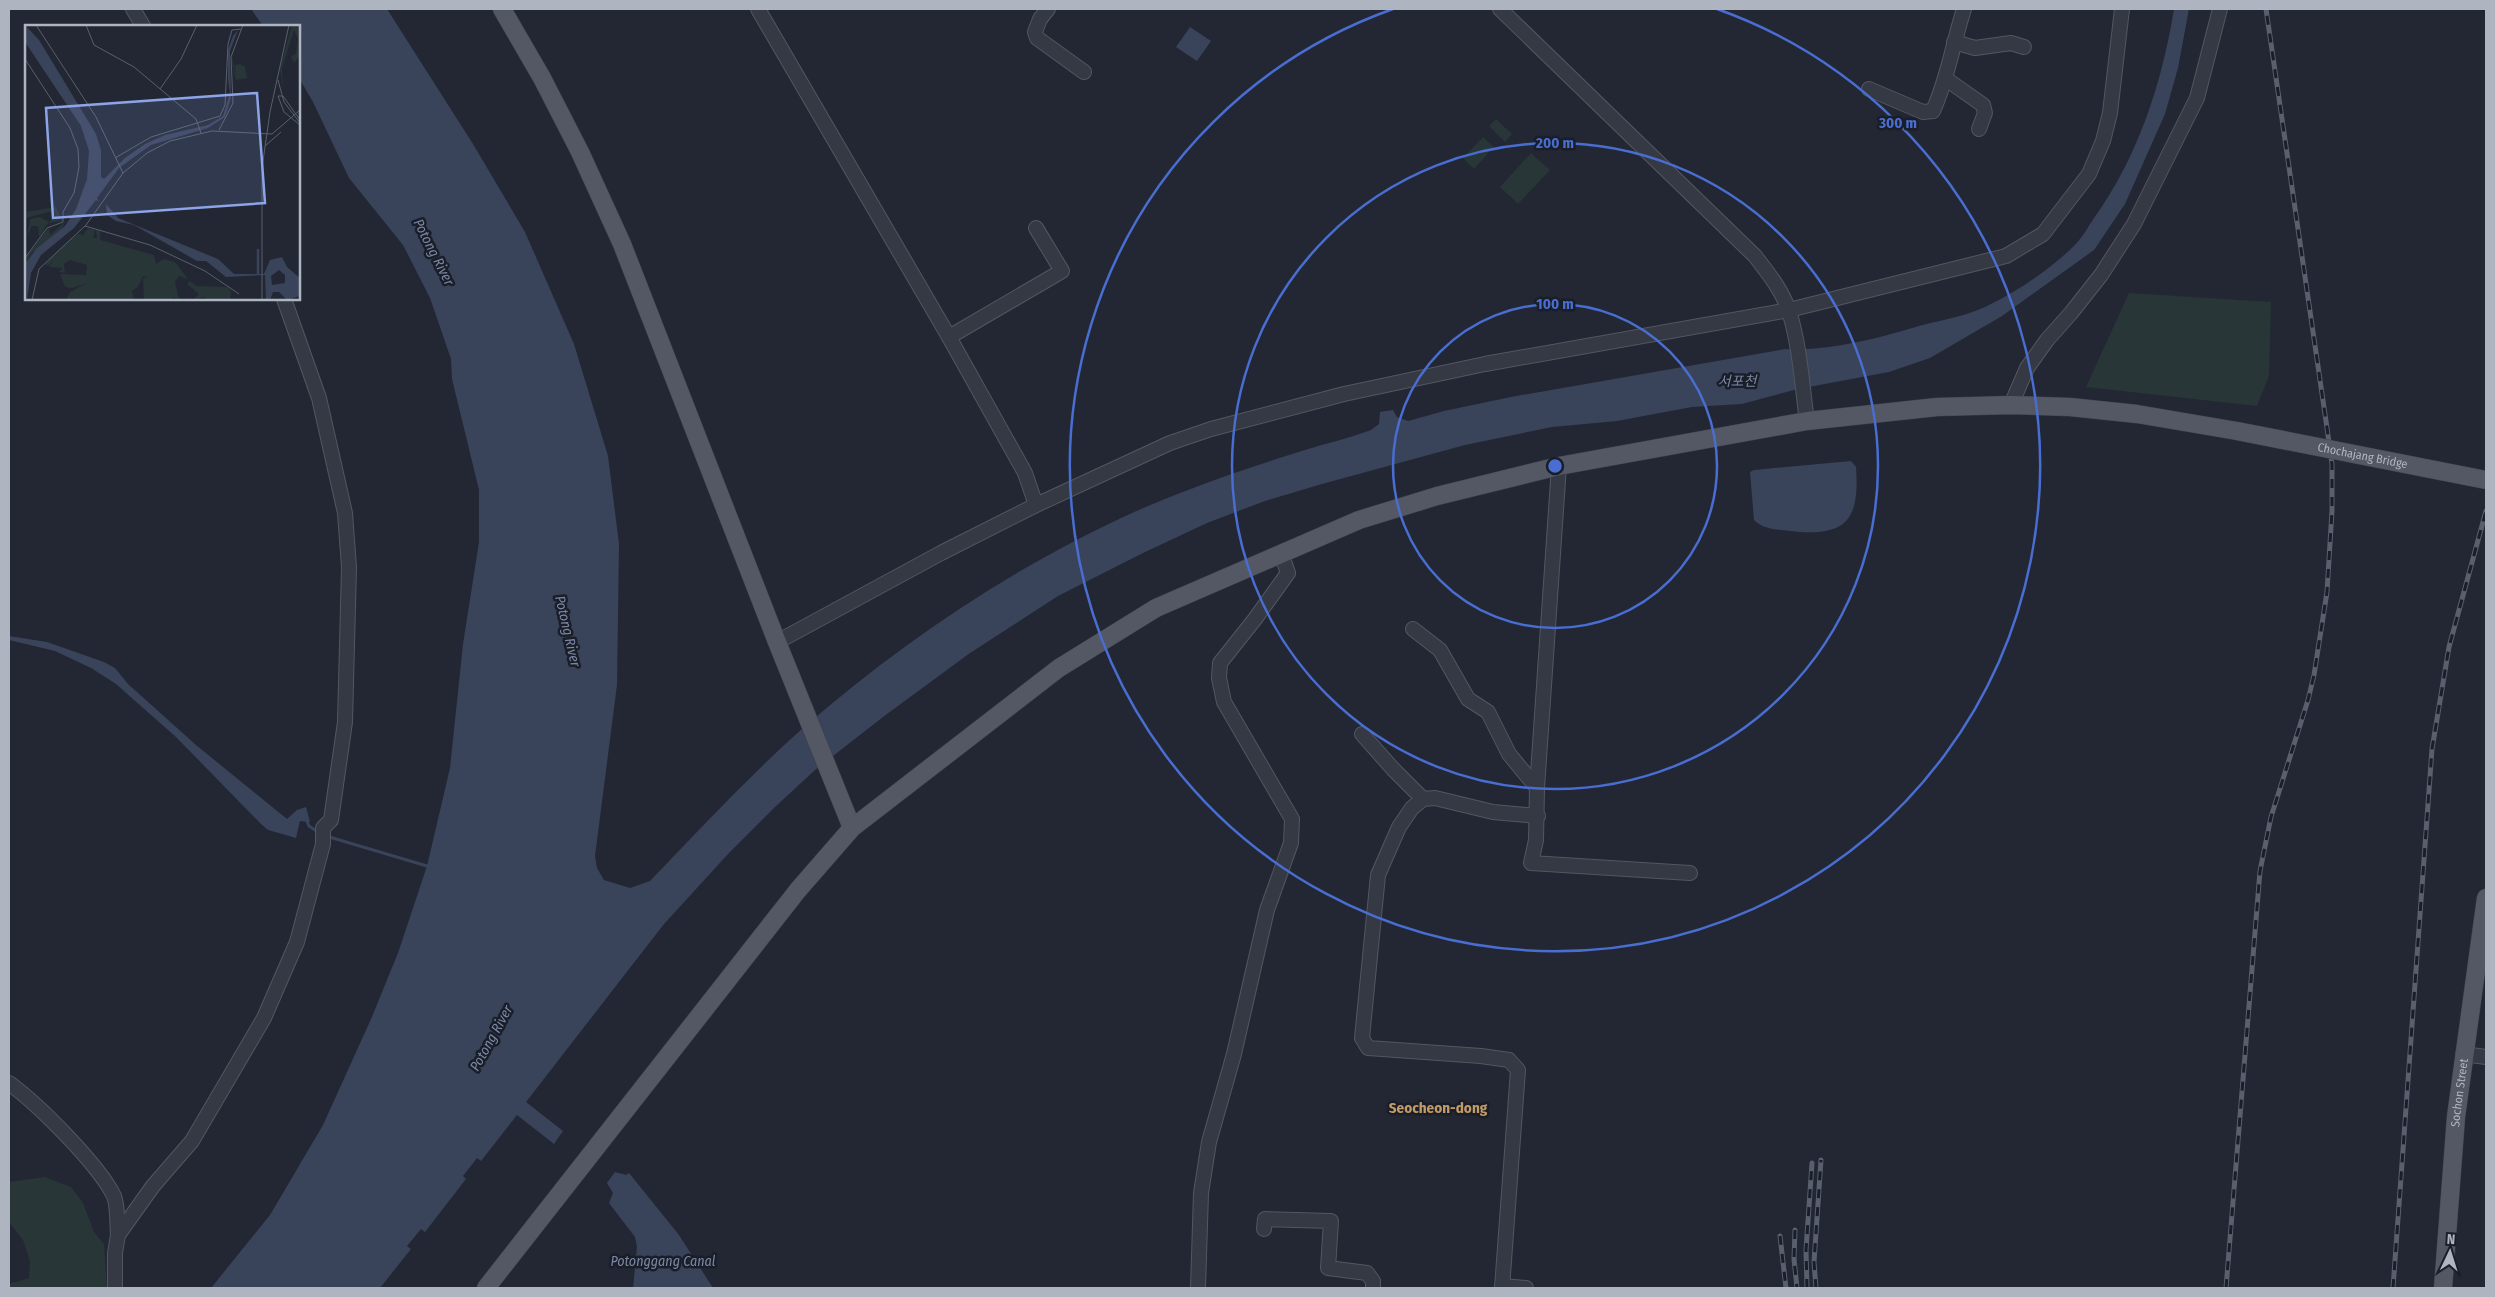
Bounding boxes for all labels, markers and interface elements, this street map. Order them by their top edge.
inset map [25,25,300,300]
text: 300 m [1878,114,1917,132]
text: 200 m [1535,134,1574,152]
water label: Potong River [410,216,458,289]
text: 100 m [1536,295,1574,313]
water label: 서포천 [1718,373,1757,390]
street label: Chochajang Bridge [2316,440,2409,471]
centre of rings [1546,457,1564,475]
water label: Potong River [551,594,584,669]
water label: Potong River [466,1001,517,1074]
street label: Sochon Street [2448,1058,2471,1127]
district label: Seocheon-dong [1389,1099,1488,1117]
north arrow [2425,1227,2475,1277]
text: N [2446,1231,2456,1248]
water label: Potonggang Canal [610,1253,716,1270]

